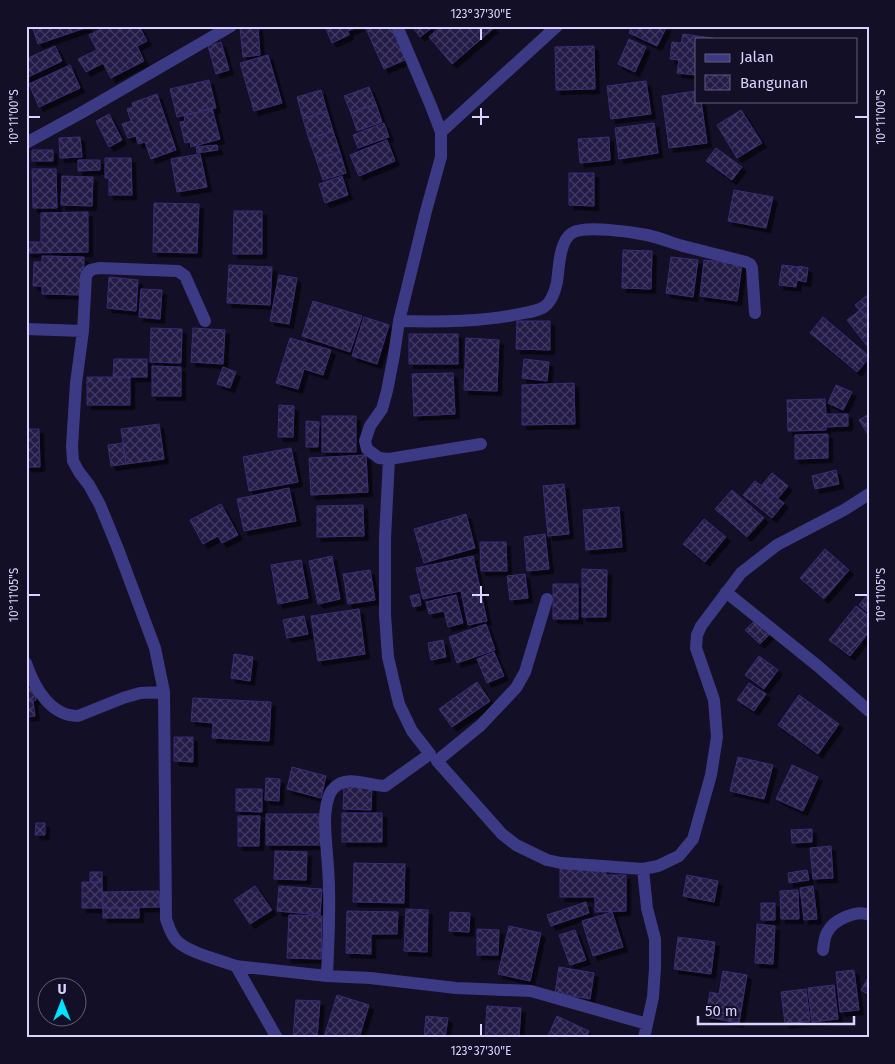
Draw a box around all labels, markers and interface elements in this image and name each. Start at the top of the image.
text: 123°37'30"E [450,7,512,21]
legend [695,38,858,102]
text: Jalan [740,48,774,66]
text: Bangunan [740,74,808,92]
text: 10°11'00"S [7,89,21,145]
text: 10°11'00"S [874,89,888,145]
text: 10°11'05"S [7,567,21,622]
text: 10°11'05"S [874,567,888,622]
north arrow [38,976,88,1026]
text: U [57,981,67,998]
scale bar [698,994,854,1026]
text: 50 m [705,1002,738,1020]
text: 123°37'30"E [450,1044,512,1058]

